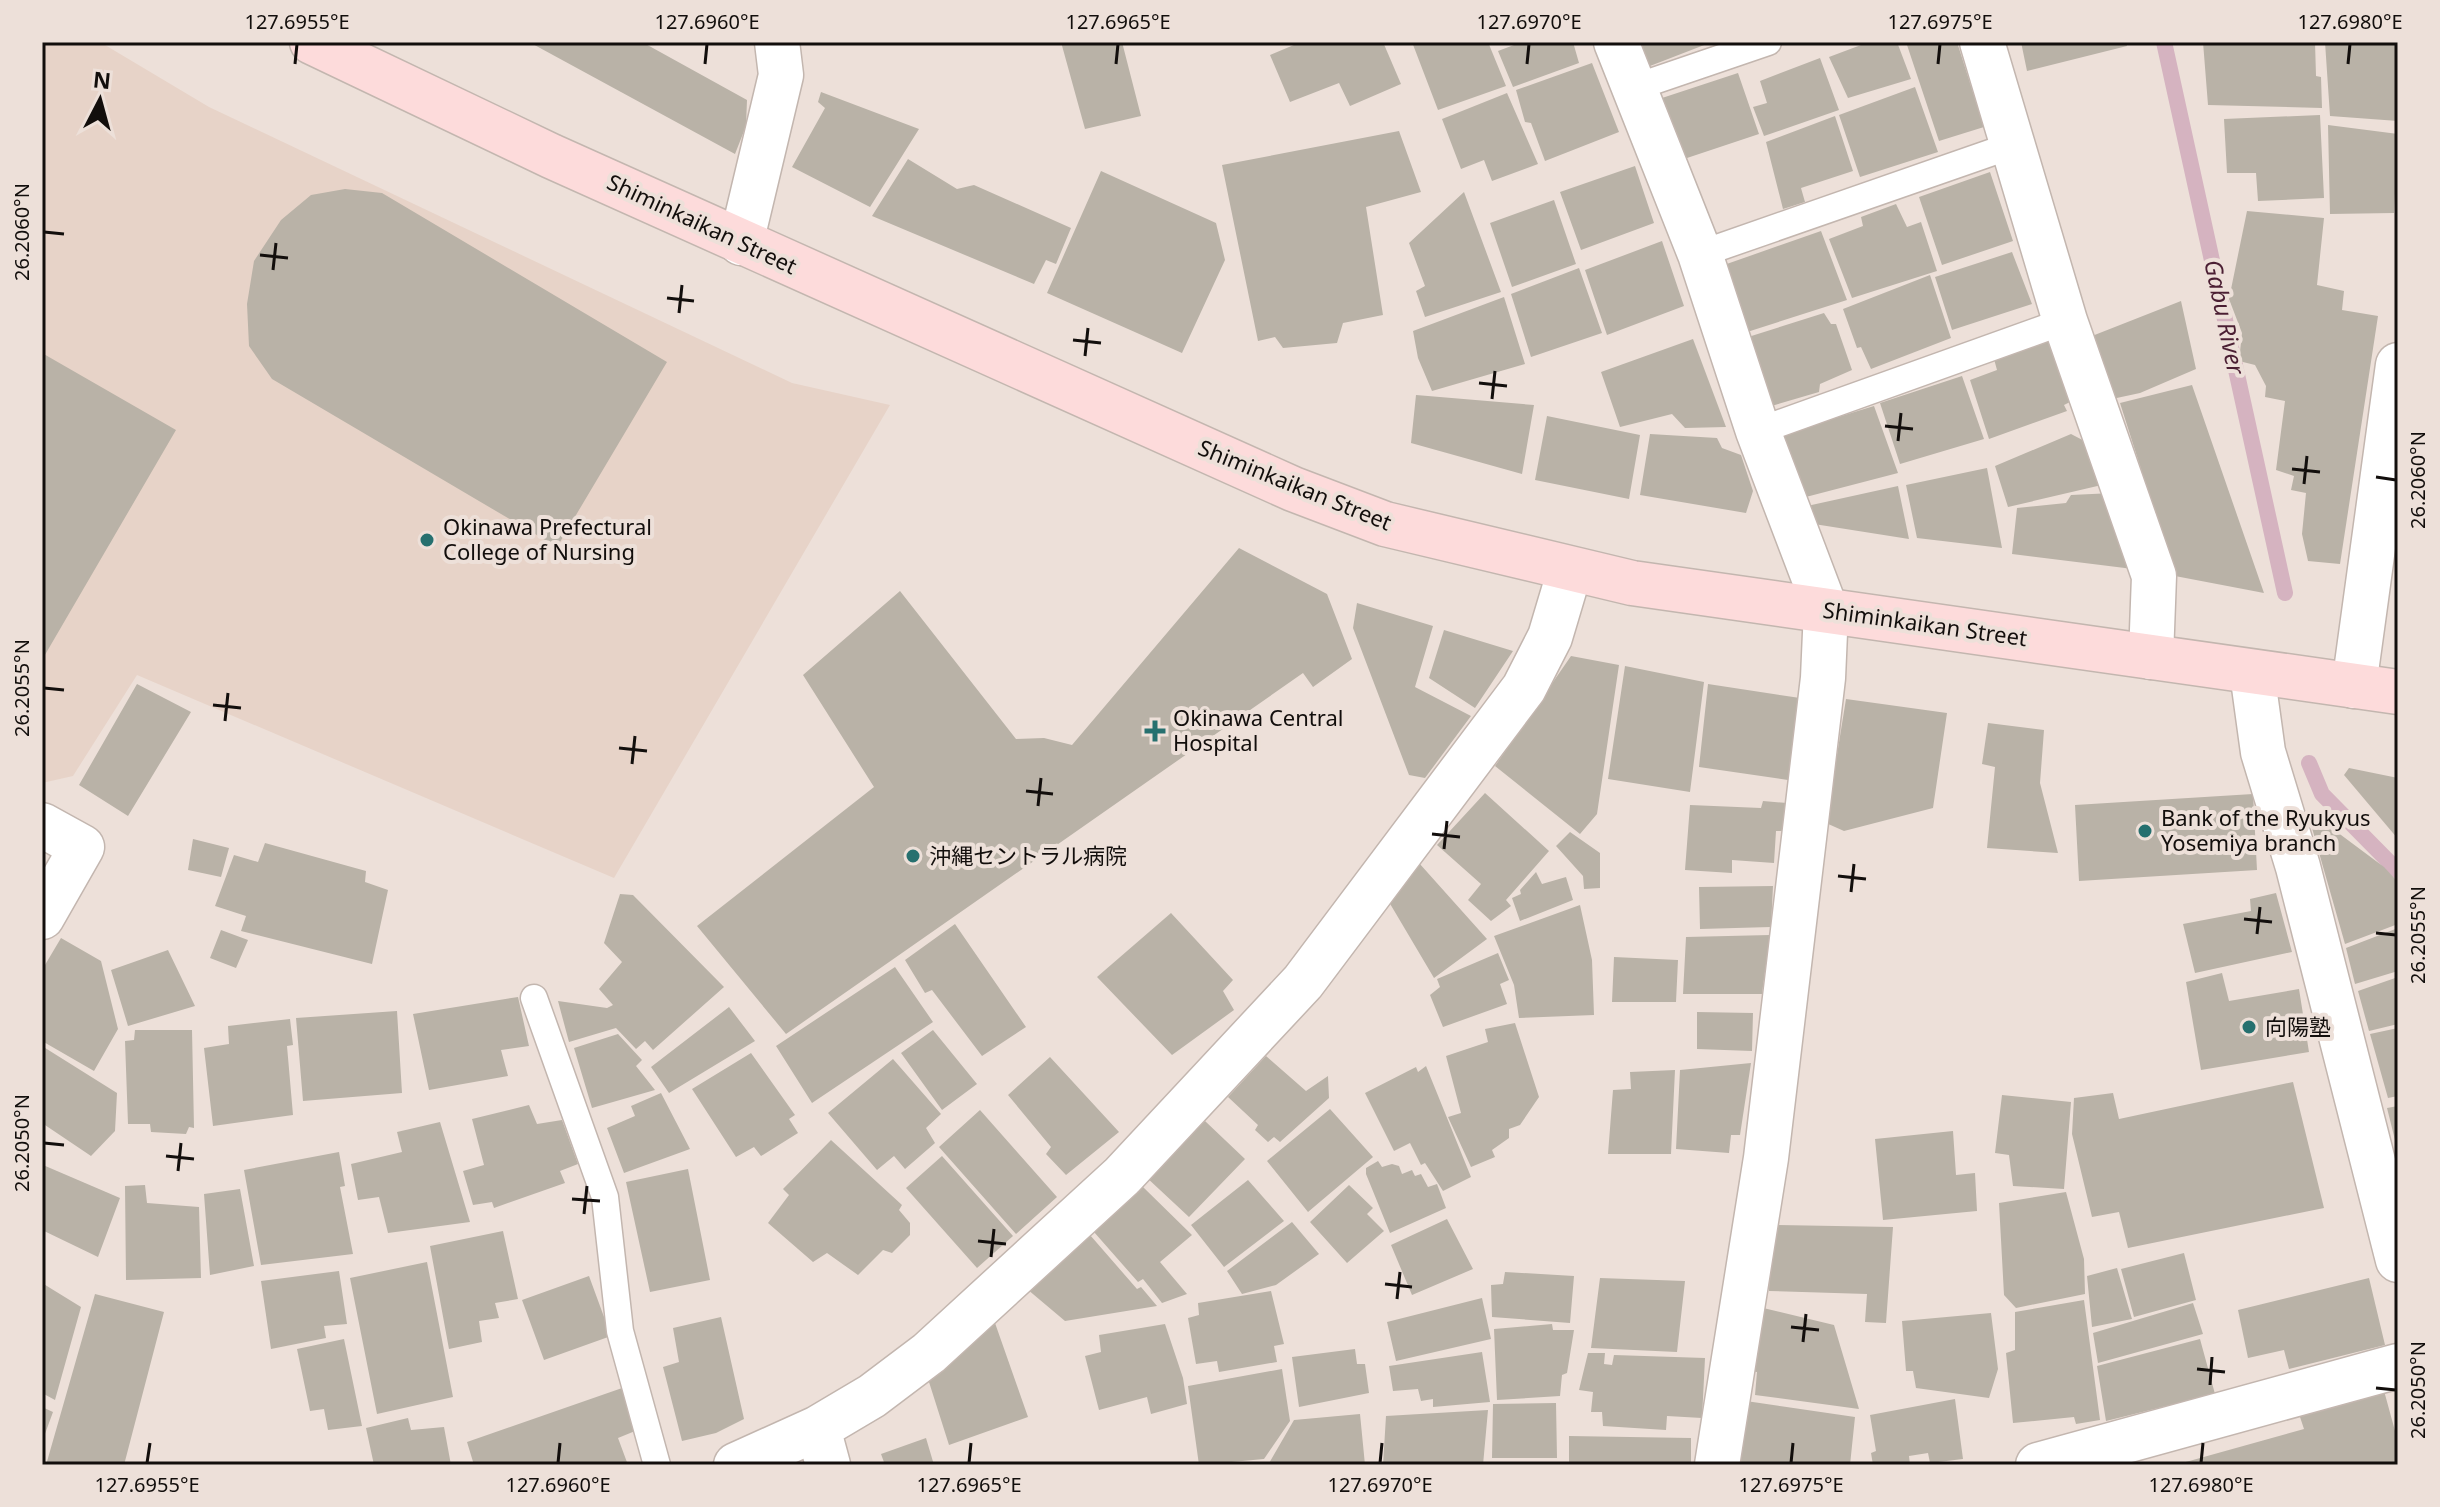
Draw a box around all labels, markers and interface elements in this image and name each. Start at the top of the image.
text: 127.6955°E [244,8,350,35]
text: 127.6960°E [654,8,760,35]
text: 127.6965°E [1065,8,1171,35]
text: 127.6970°E [1476,8,1582,35]
text: 127.6975°E [1887,8,1993,35]
text: 127.6980°E [2297,8,2403,35]
north arrow [60,60,140,140]
text: N [92,63,113,95]
street label: Shiminkaikan Street [603,166,802,280]
text: 26.2060°N [8,183,35,281]
water label: Gabu River [2197,256,2254,379]
text: 26.2060°N [2404,431,2431,529]
street label: Shiminkaikan Street [1194,432,1396,537]
place label: Okinawa Prefectural College of Nursing [443,511,652,566]
marker: Okinawa Prefectural College of Nursing [418,531,436,549]
street label: Shiminkaikan Street [1821,594,2029,652]
text: 26.2055°N [8,639,35,737]
place label: Okinawa Central Hospital [1173,702,1343,757]
marker: Okinawa Central Hospital [1144,720,1166,742]
place label: Bank of the Ryukyus Yosemiya branch [2161,802,2371,857]
marker: Bank of the Ryukyus Yosemiya branch [2136,822,2154,840]
place label: 沖縄セントラル病院 [929,840,1127,870]
marker: 沖縄セントラル病院 [904,847,922,865]
text: 26.2055°N [2404,886,2431,984]
place label: 向陽塾 [2265,1011,2331,1041]
marker: 向陽塾 [2240,1018,2258,1036]
text: 26.2050°N [8,1094,35,1192]
text: 26.2050°N [2404,1341,2431,1439]
text: 127.6955°E [94,1471,200,1498]
text: 127.6960°E [505,1471,611,1498]
text: 127.6965°E [916,1471,1022,1498]
text: 127.6970°E [1327,1471,1433,1498]
text: 127.6975°E [1738,1471,1844,1498]
text: 127.6980°E [2148,1471,2254,1498]

